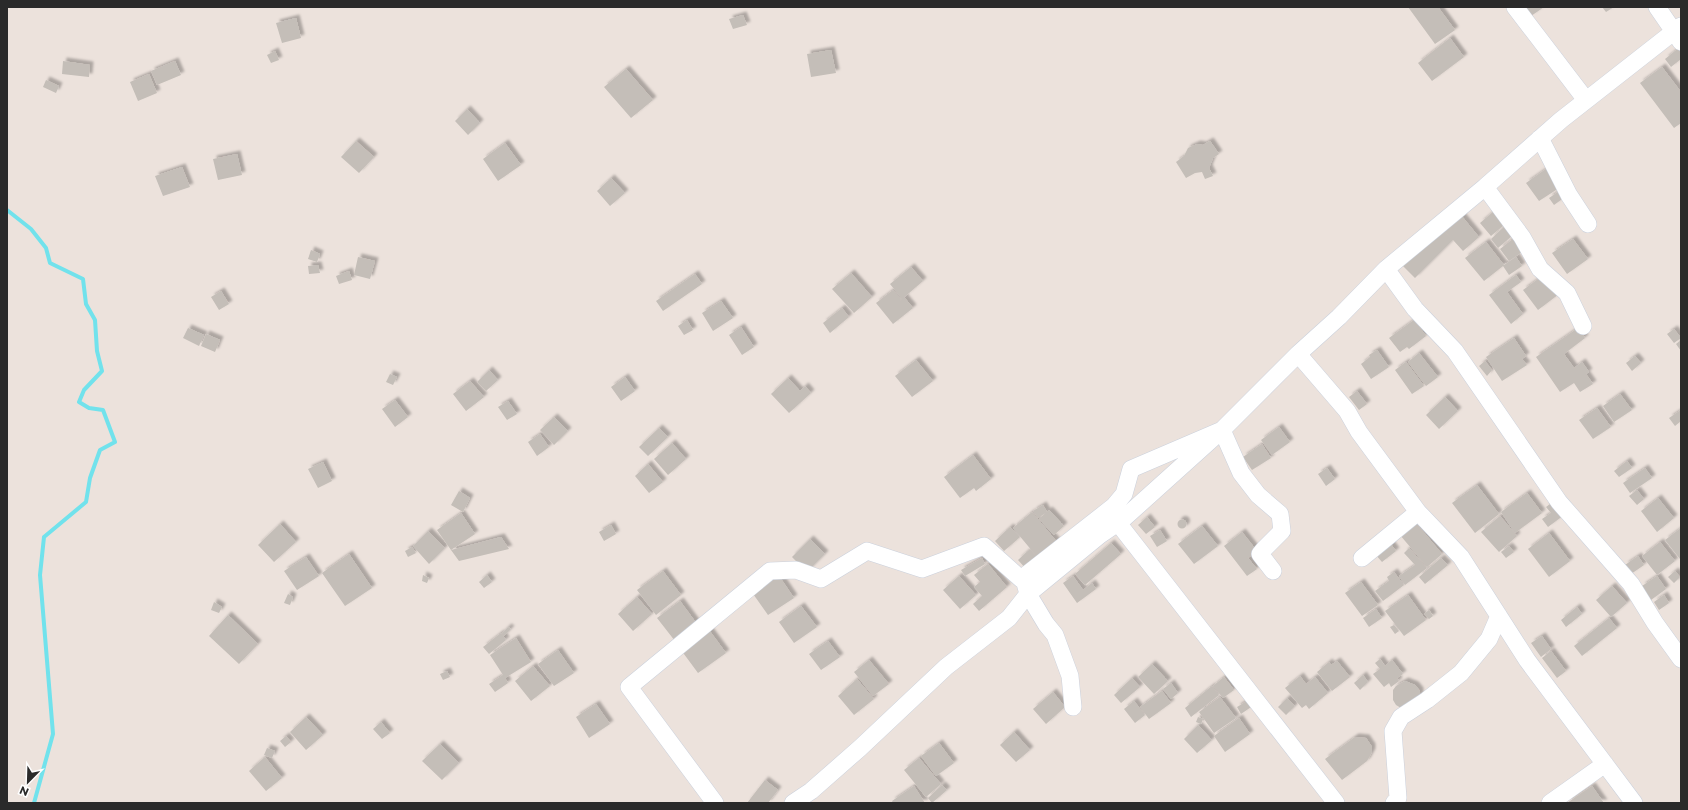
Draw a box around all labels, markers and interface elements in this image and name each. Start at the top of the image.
north arrow [8,762,48,802]
text: N [17,783,31,799]

